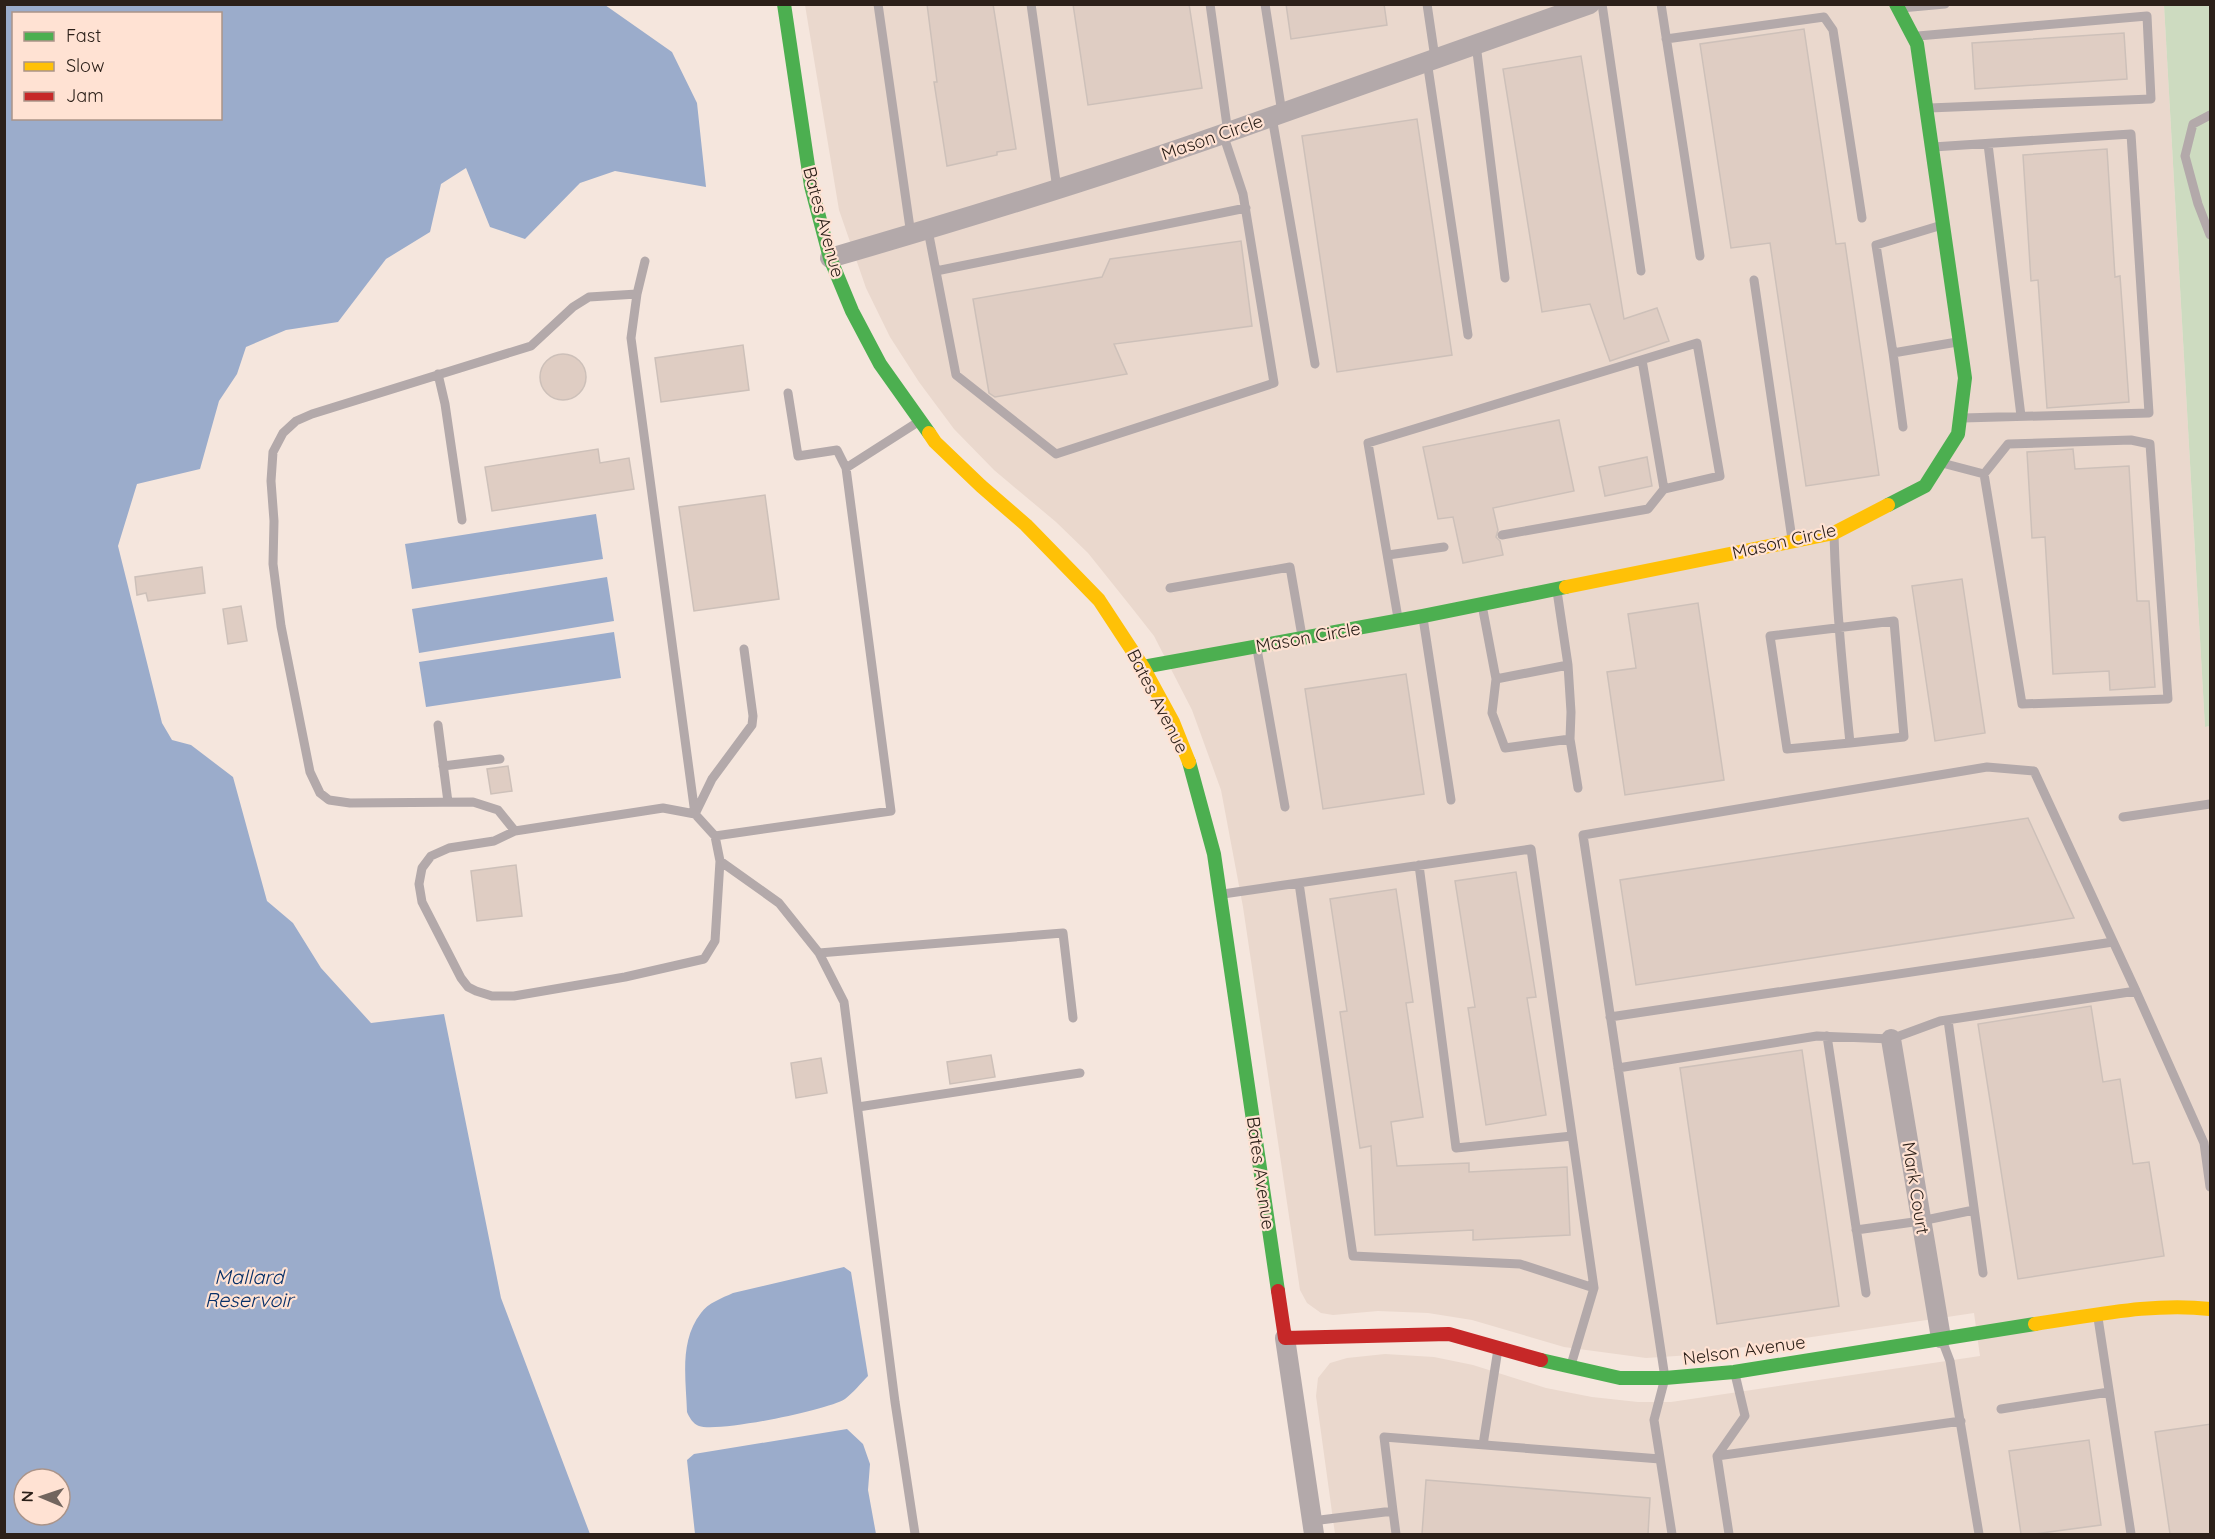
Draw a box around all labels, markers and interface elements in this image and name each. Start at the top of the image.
legend [12,12,222,120]
text: Fast [66,24,101,47]
text: Slow [66,54,104,77]
text: Jam [66,84,104,107]
street label: Mason Circle [1158,109,1266,165]
street label: Bates Avenue [798,164,850,280]
street label: Mason Circle [1730,518,1838,564]
street label: Mason Circle [1254,616,1362,658]
street label: Bates Avenue [1122,645,1194,757]
street label: Bates Avenue [1242,1115,1280,1231]
street label: Mark Court [1897,1140,1935,1236]
water label: Mallard Reservoir [205,1264,296,1312]
street label: Nelson Avenue [1681,1330,1807,1370]
north arrow [12,1467,72,1527]
text: N [17,1490,37,1503]

